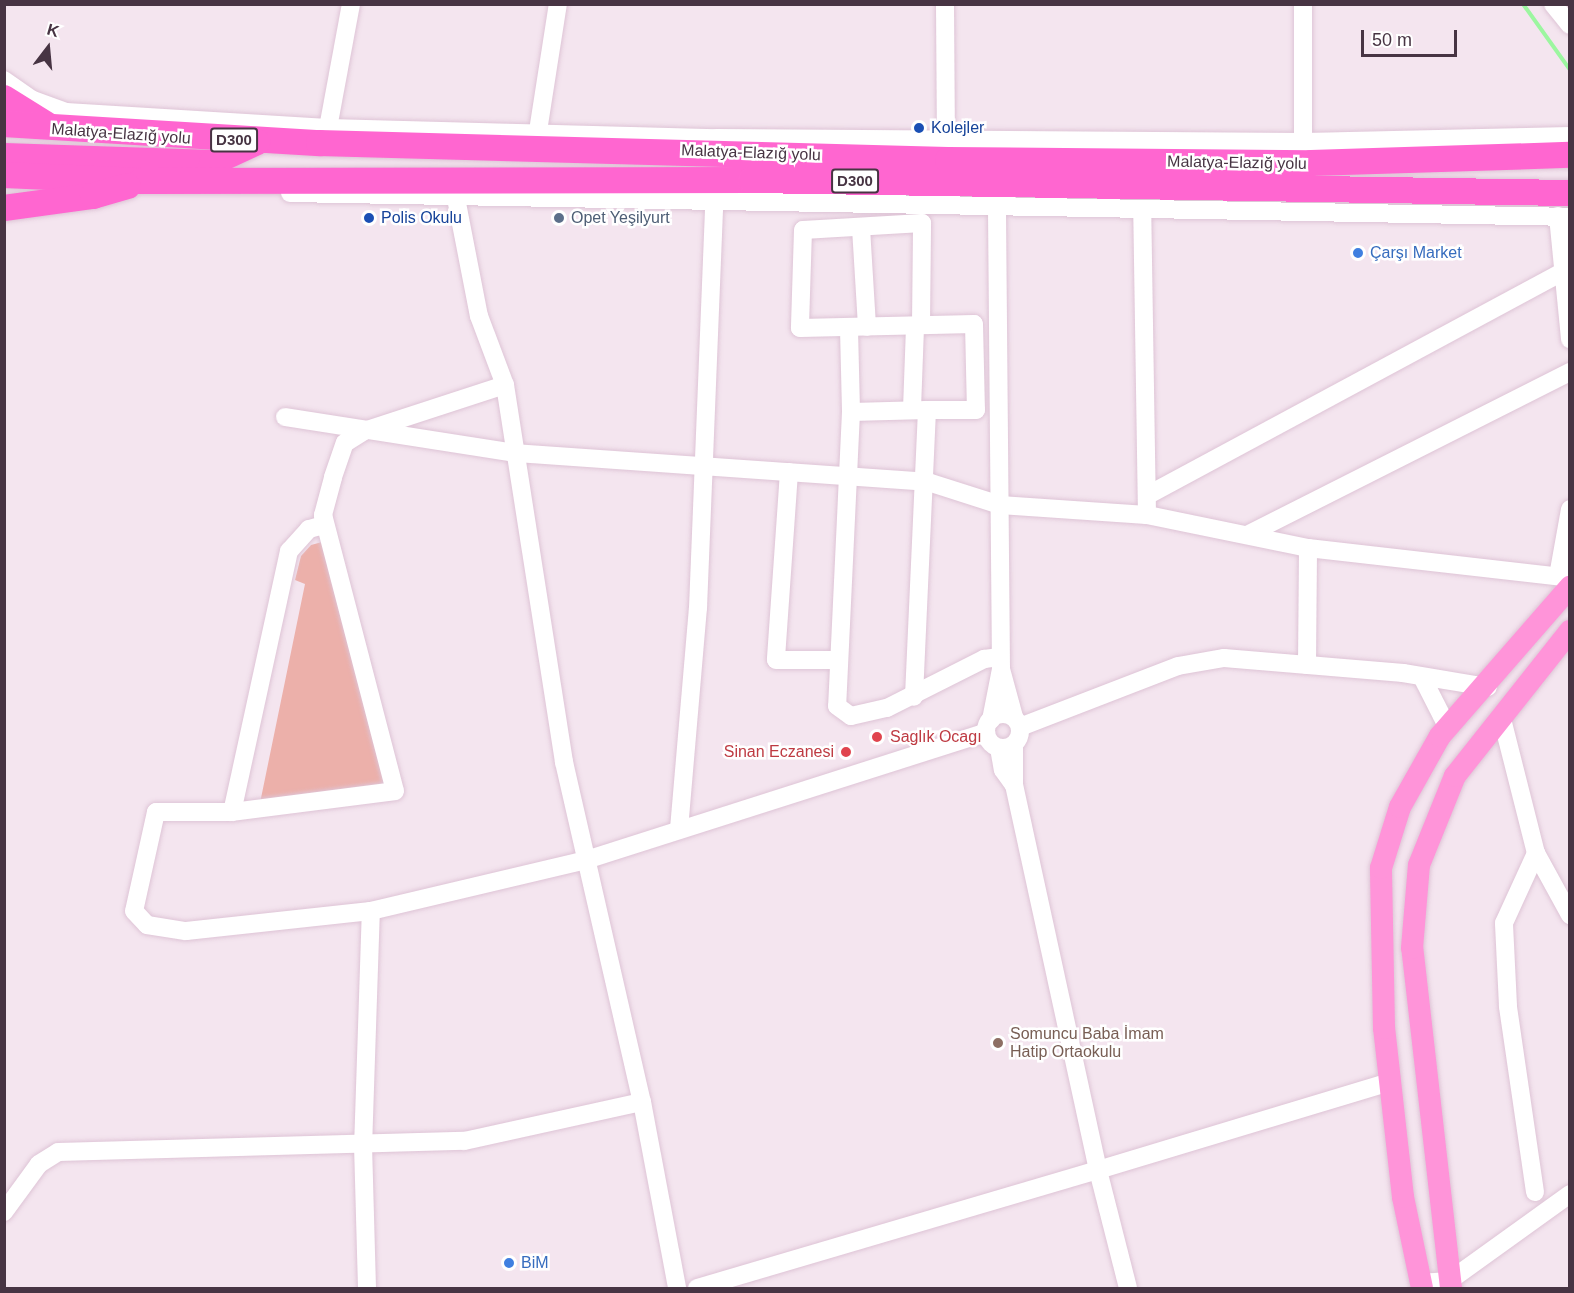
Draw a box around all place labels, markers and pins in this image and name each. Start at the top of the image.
place label: Kolejler [931,118,984,138]
marker: Kolejler [912,121,926,135]
place label: Polis Okulu [381,208,462,228]
place label: Opet Yeşilyurt [571,208,670,228]
marker: Polis Okulu [362,211,376,225]
marker: Opet Yeşilyurt [552,211,566,225]
place label: Çarşı Market [1370,243,1462,263]
marker: Çarşı Market [1351,246,1365,260]
place label: Saglık Ocagı [890,727,982,747]
marker: Saglık Ocagı [868,728,886,746]
place label: Sinan Eczanesi [724,742,834,762]
marker: Sinan Eczanesi [839,745,853,759]
place label: Somuncu Baba İmam Hatip Ortaokulu [1010,1024,1164,1062]
marker: Somuncu Baba İmam Hatip Ortaokulu [991,1036,1005,1050]
place label: BiM [521,1253,549,1273]
marker: BiM [502,1256,516,1270]

